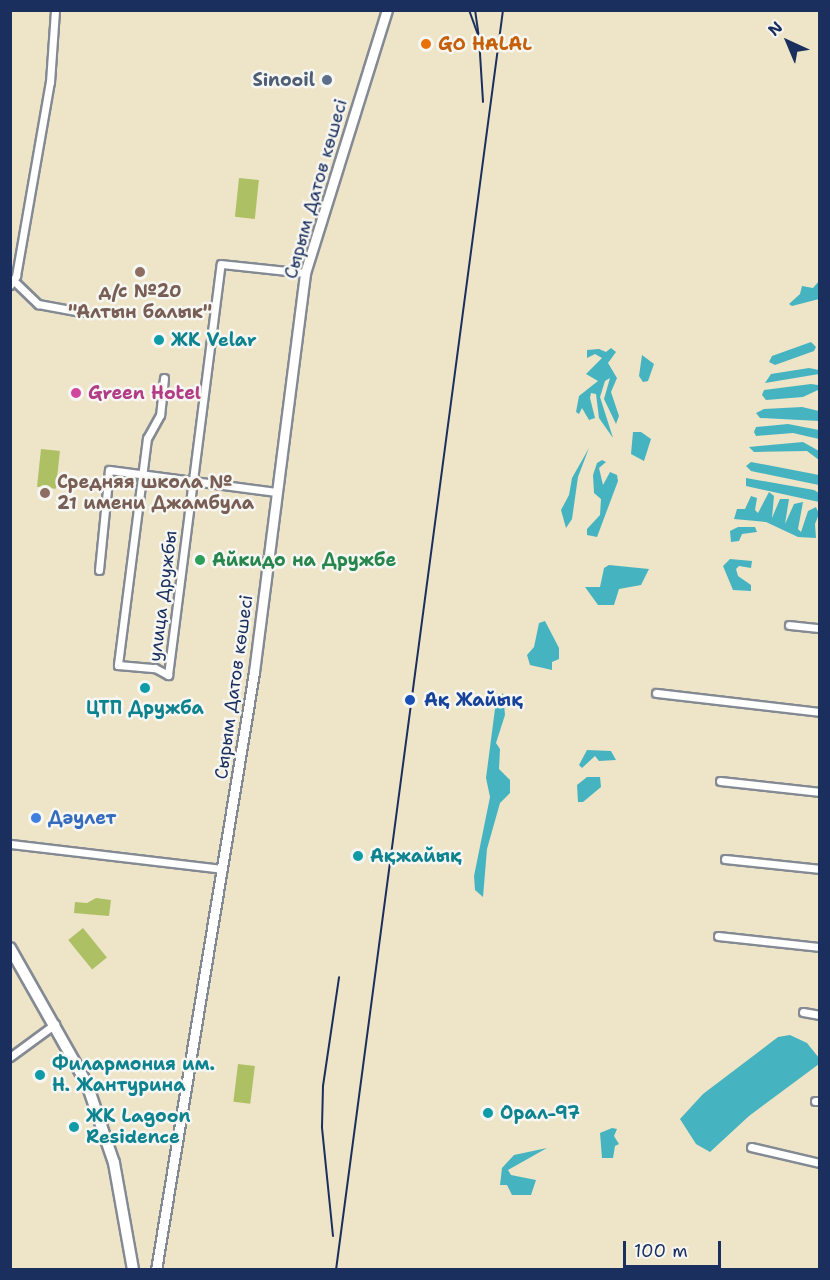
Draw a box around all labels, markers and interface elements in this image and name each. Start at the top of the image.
north arrow [758,12,818,72]
text: N [763,17,787,41]
place label: GO HALAL [438,33,532,55]
marker: GO HALAL [419,37,433,51]
place label: Sinooil [252,69,315,91]
marker: Sinooil [320,73,334,87]
street label: Сырым Датов көшесі [280,97,352,281]
marker: д/с №20 "Алтын балык" [133,265,147,279]
place label: д/с №20 "Алтын балык" [68,281,212,324]
place label: ЖК Velar [171,329,257,351]
marker: ЖК Velar [152,333,166,347]
place label: Green Hotel [88,382,201,404]
marker: Green Hotel [69,386,83,400]
place label: Средняя школа № 21 имени Джамбула [57,472,254,514]
marker: Средняя школа № 21 имени Джамбула [38,486,52,500]
street label: улица Дружбы [144,529,182,663]
place label: Айкидо на Дружбе [212,549,396,571]
marker: Айкидо на Дружбе [193,553,207,567]
street label: Сырым Датов көшесі [210,593,258,781]
marker: ЦТП Дружба [138,681,152,695]
place label: Ақ Жайық [424,689,523,711]
marker: Ақ Жайық [401,691,419,709]
place label: ЦТП Дружба [86,697,204,719]
place label: Дәулет [48,807,116,829]
marker: Дәулет [29,811,43,825]
place label: Ақжайық [370,845,462,867]
marker: Ақжайық [351,849,365,863]
place label: Филармония им. Н. Жантурина [52,1054,215,1096]
marker: Филармония им. Н. Жантурина [33,1068,47,1082]
place label: Орал-97 [500,1102,580,1124]
place label: ЖК Lagoon Residence [86,1106,190,1148]
marker: Орал-97 [481,1106,495,1120]
marker: ЖК Lagoon Residence [67,1120,81,1134]
scale bar [626,1229,724,1267]
text: 100 m [634,1239,688,1263]

